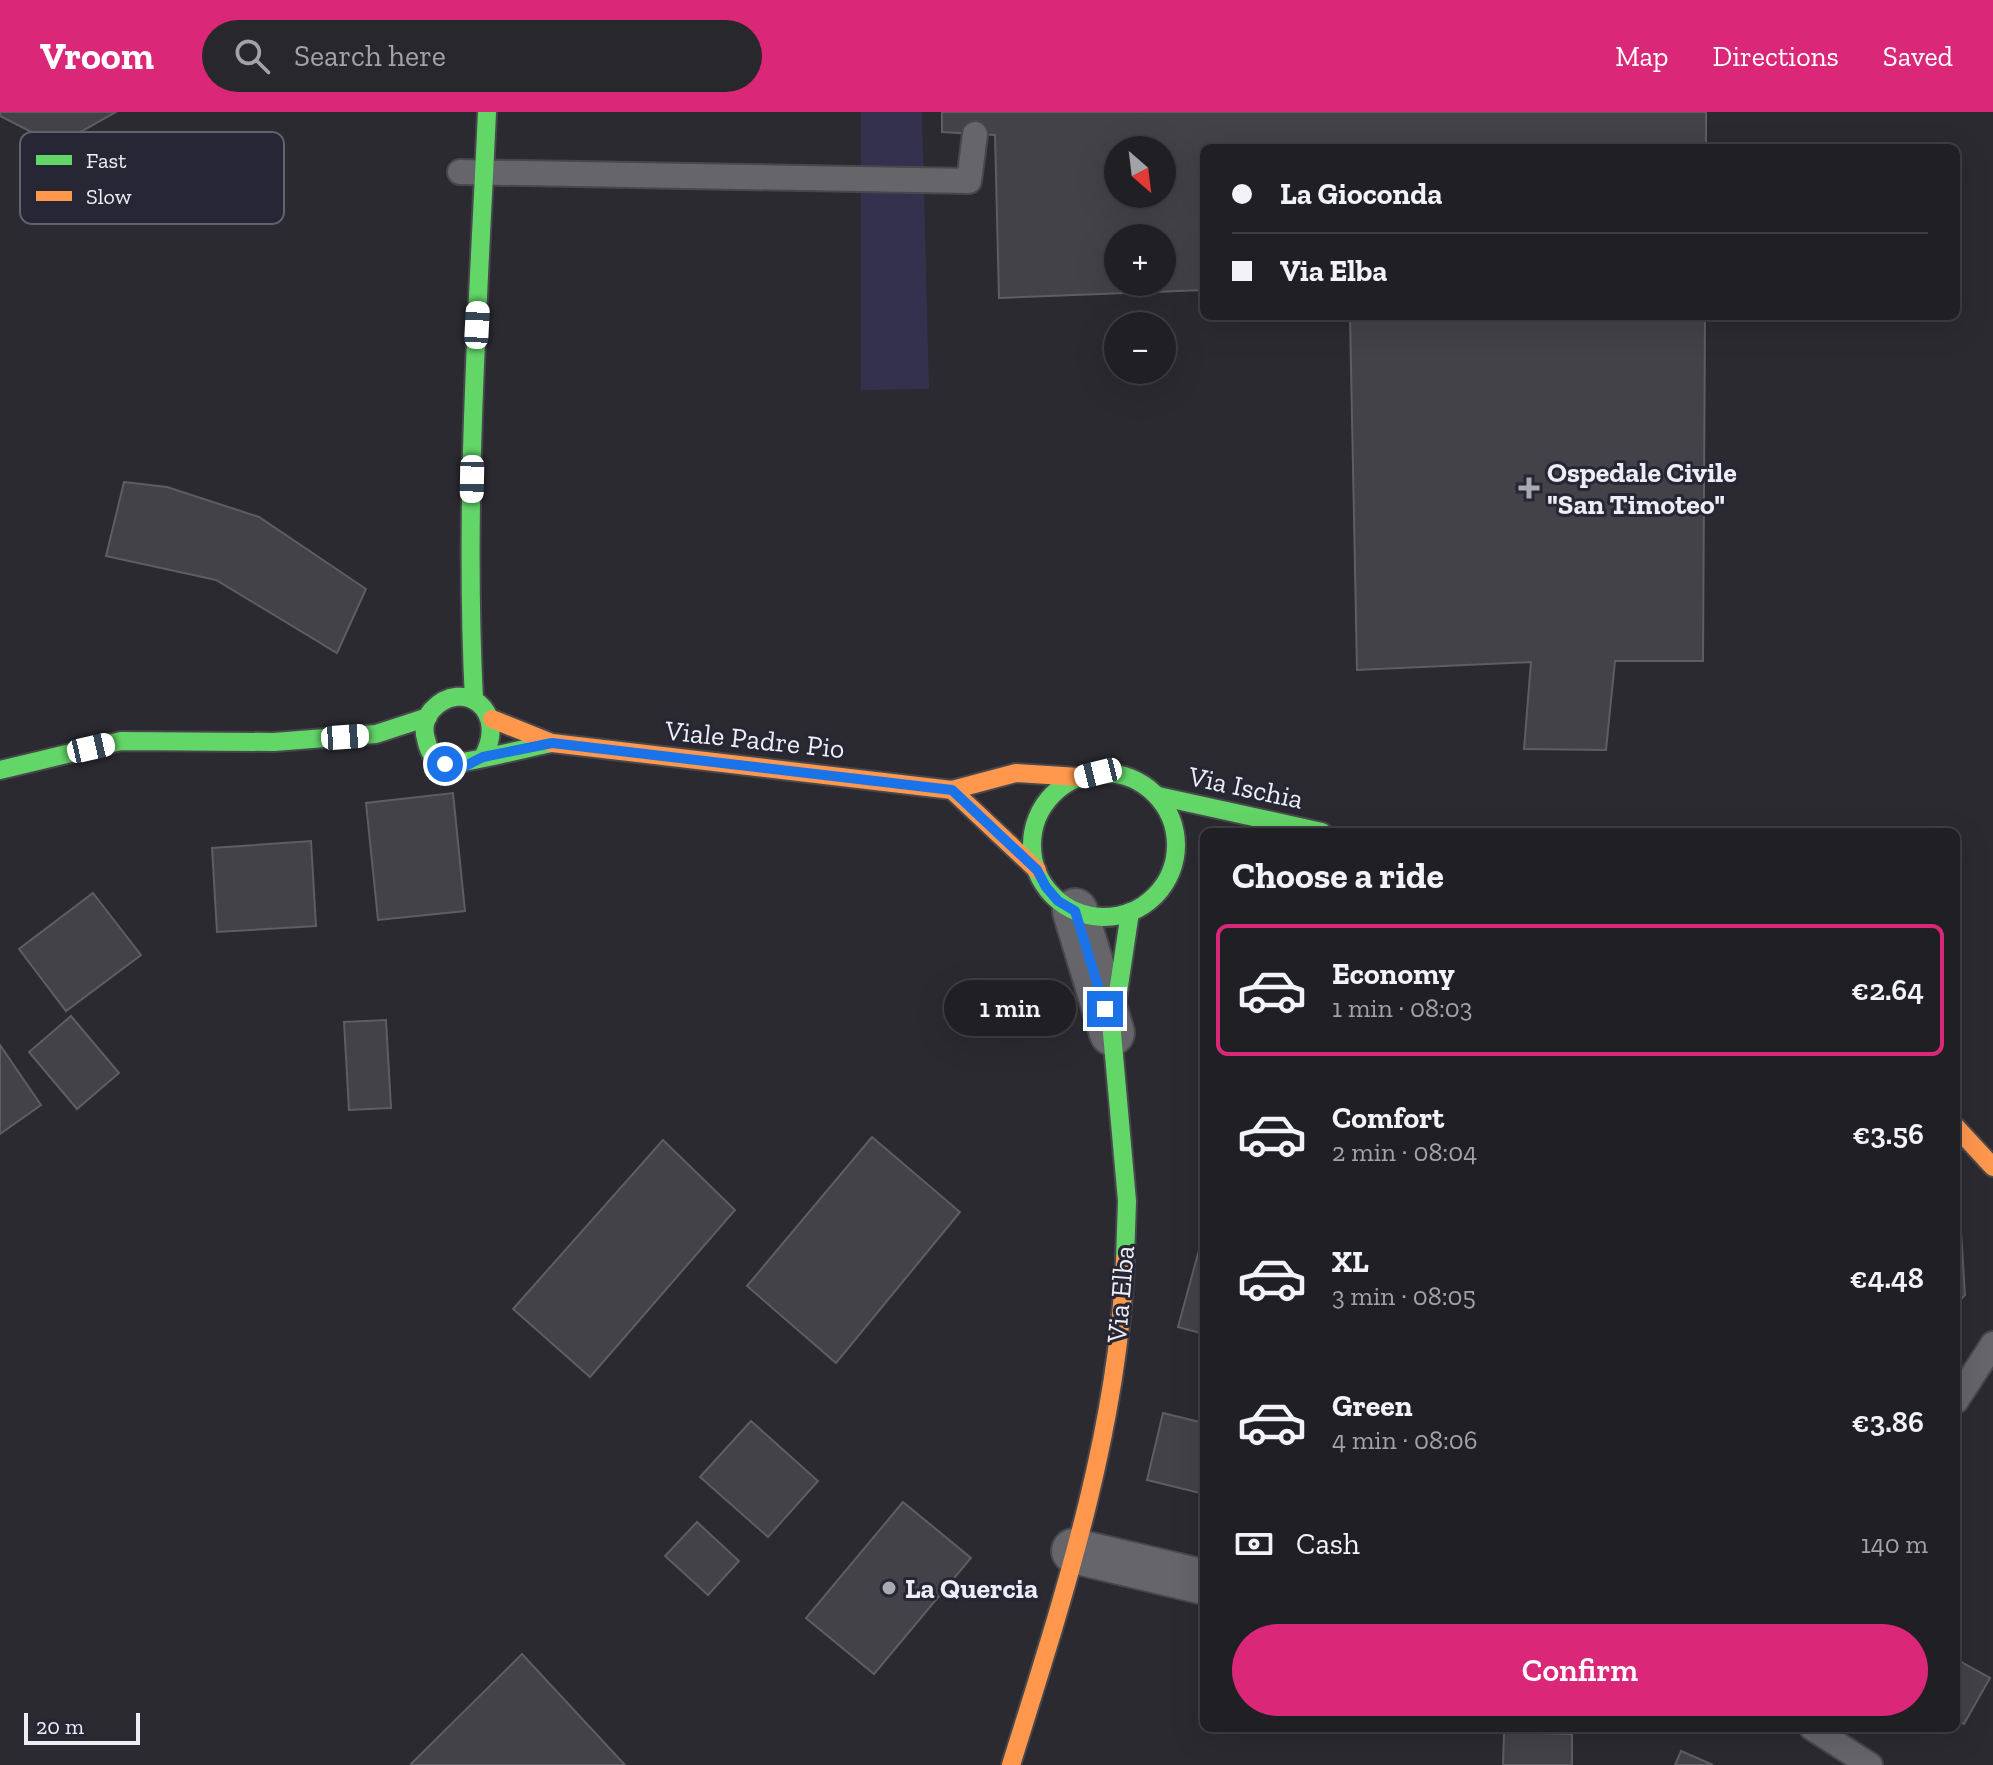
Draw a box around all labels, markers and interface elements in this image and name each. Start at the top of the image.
search box [202,20,762,92]
text: Vroom [40,33,154,79]
icon: search [230,34,274,78]
text: Search here [294,38,446,74]
text: Map [1615,40,1668,73]
text: Directions [1712,40,1839,73]
text: Saved [1883,40,1953,73]
legend [20,132,284,224]
north arrow [1104,136,1176,208]
map controls [1104,136,1176,384]
text: Fast [86,147,127,174]
text: La Gioconda [1280,176,1443,212]
text: Slow [86,183,132,210]
button: + [1104,224,1176,296]
text: Via Elba [1280,253,1388,289]
car [464,300,490,350]
button: − [1104,312,1176,384]
car [460,455,484,503]
place label: Ospedale Civile "San Timoteo" [1547,456,1737,521]
marker: Ospedale Civile "San Timoteo" [1518,477,1540,499]
street label: Viale Padre Pio [663,714,846,765]
car [320,723,370,751]
car [65,731,117,765]
route start [427,746,463,782]
car [1072,756,1124,790]
street label: Via Ischia [1185,759,1307,816]
text: Choose a ride [1232,854,1444,897]
icon: car [1236,954,1308,1026]
text: Economy [1332,956,1455,992]
text: €2.64 [1851,972,1924,1008]
callout: 1 min [945,981,1077,1037]
route end [1087,991,1123,1027]
text: 1 min [979,992,1041,1024]
text: 1 min · 08:03 [1332,992,1473,1024]
icon: car [1236,1098,1308,1170]
text: Comfort [1332,1100,1444,1136]
text: €3.56 [1852,1116,1924,1152]
text: 2 min · 08:04 [1332,1136,1477,1168]
icon: car [1236,1242,1308,1314]
street label: Via Elba [1100,1243,1141,1345]
text: XL [1332,1244,1369,1280]
text: €4.48 [1850,1260,1924,1296]
text: 3 min · 08:05 [1332,1280,1476,1312]
icon: car [1236,1386,1308,1458]
text: Green [1332,1388,1412,1424]
text: €3.86 [1852,1404,1924,1440]
text: 4 min · 08:06 [1332,1424,1478,1456]
icon: cash [1232,1522,1276,1566]
text: Cash [1296,1526,1360,1562]
text: 140 m [1861,1528,1928,1560]
place label: La Quercia [905,1572,1038,1605]
marker: La Quercia [880,1579,898,1597]
button: Confirm [1232,1624,1928,1716]
scale bar [24,1709,140,1745]
text: 20 m [36,1713,84,1740]

